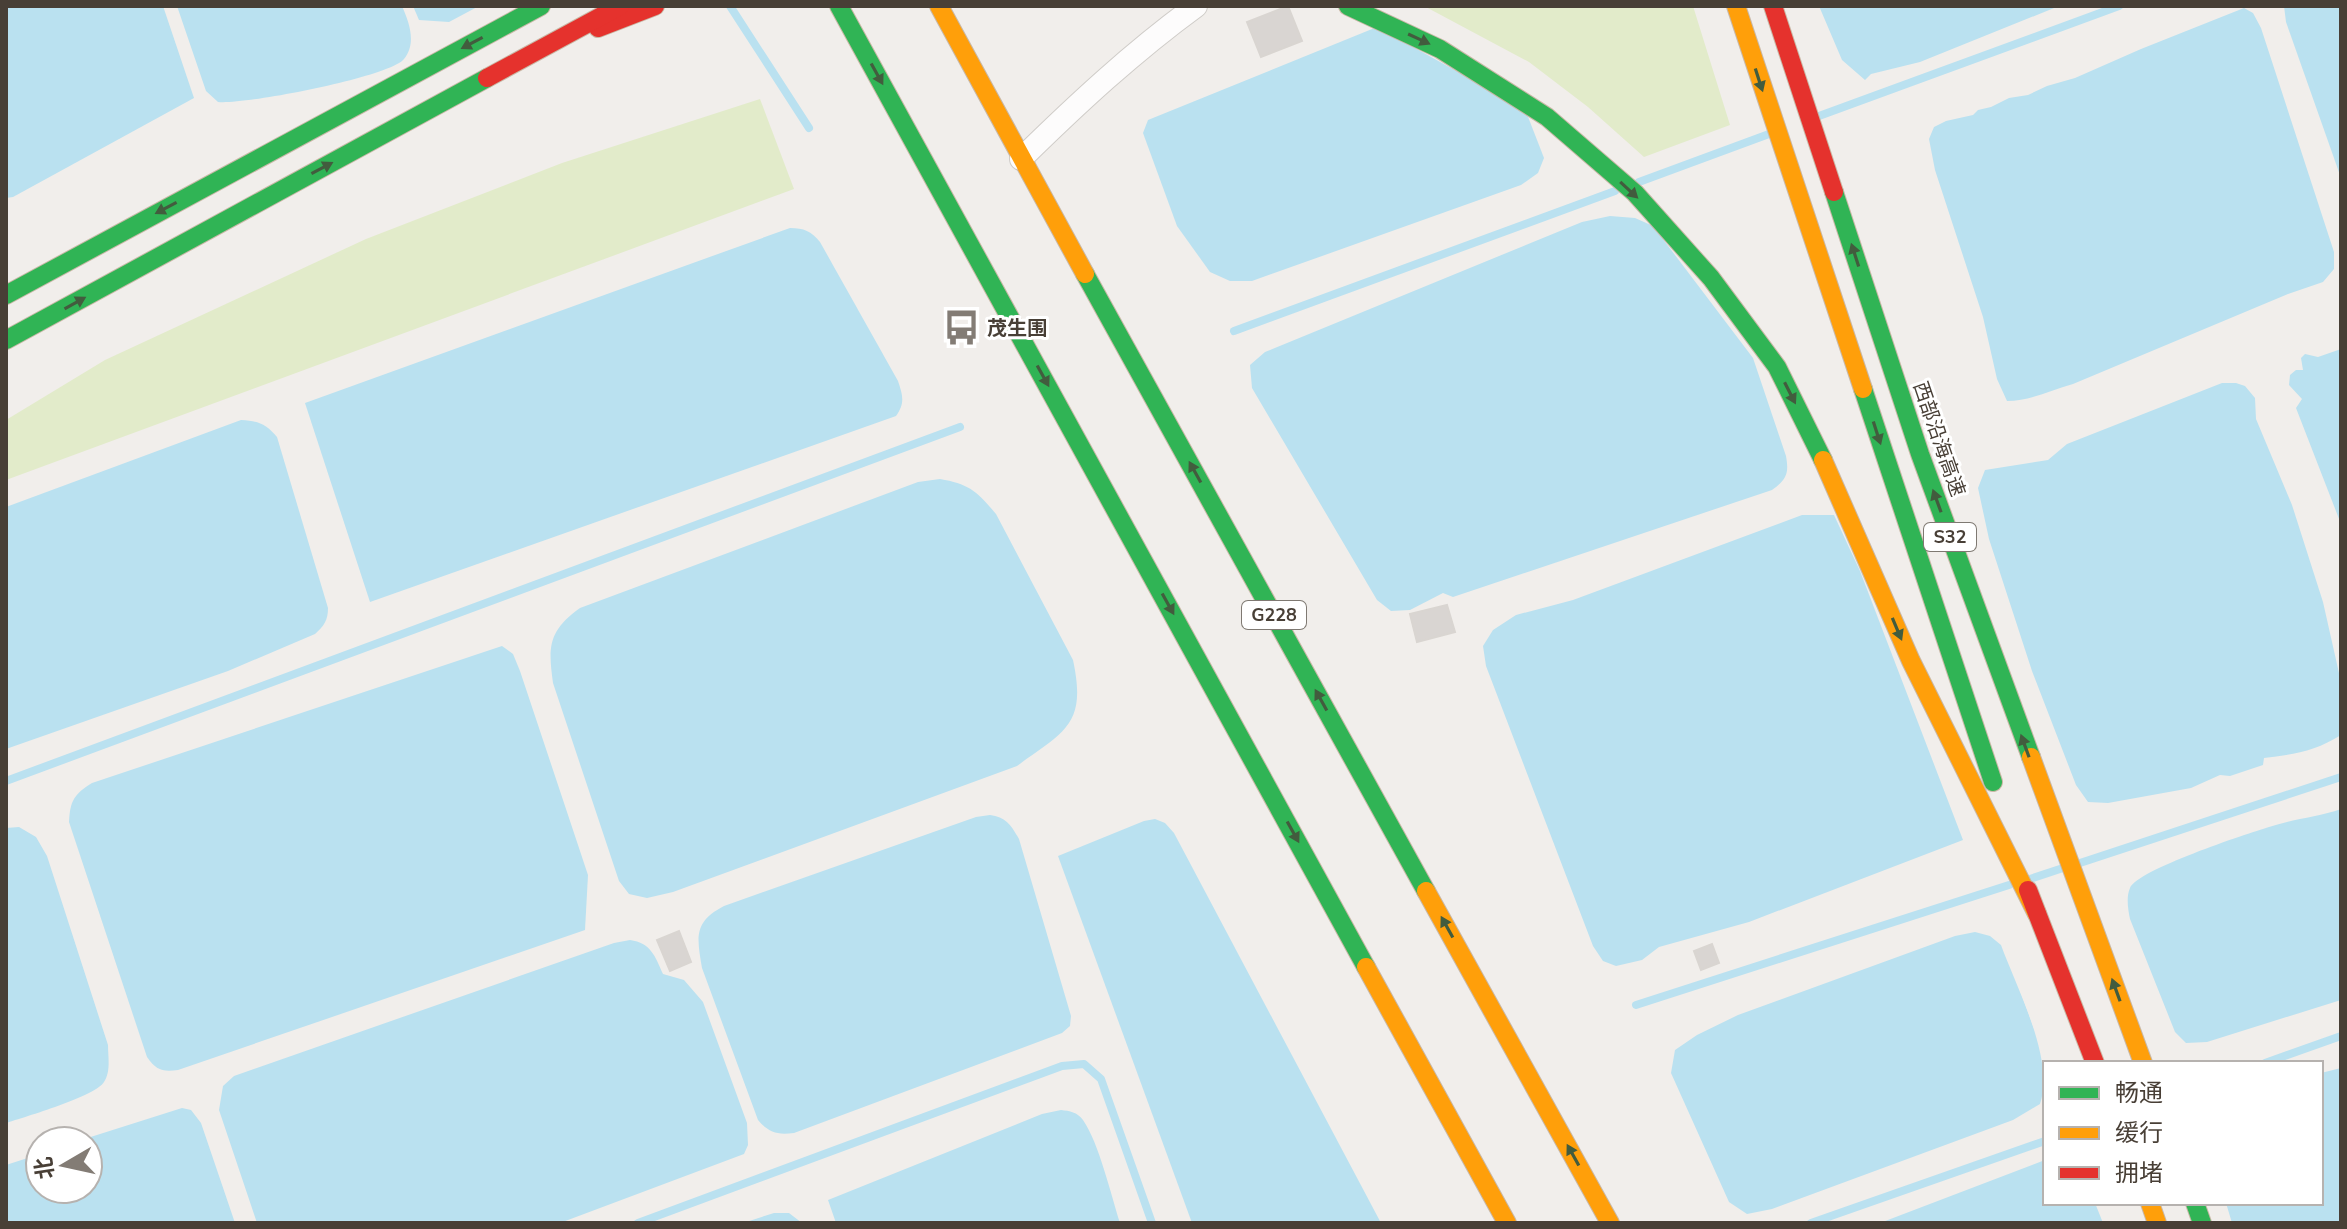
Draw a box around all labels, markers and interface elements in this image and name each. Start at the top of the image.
one-way arrow [1407,32,1431,46]
one-way arrow [461,36,484,50]
one-way arrow [870,63,884,86]
one-way arrow [1754,69,1766,93]
one-way arrow [310,162,333,175]
one-way arrow [1620,180,1639,198]
one-way arrow [155,201,178,214]
one-way arrow [1848,243,1860,267]
one-way arrow [63,296,86,309]
bus stop icon: 茂生围 [942,309,980,347]
place label: 茂生围 [987,315,1047,342]
one-way arrow [1035,365,1049,387]
street label: 西部沿海高速 [1907,378,1971,500]
one-way arrow [1783,381,1797,404]
one-way arrow [1871,422,1883,446]
one-way arrow [1188,461,1202,484]
one-way arrow [1930,489,1943,513]
road number: S32 [1924,523,1976,551]
one-way arrow [1160,593,1174,615]
road number: G228 [1242,601,1306,629]
one-way arrow [1891,618,1904,641]
one-way arrow [1314,689,1328,711]
one-way arrow [2019,734,2031,758]
one-way arrow [1285,821,1299,843]
one-way arrow [1440,916,1454,939]
one-way arrow [2109,978,2121,1002]
legend [2043,1061,2323,1205]
text: 畅通 [2115,1077,2163,1109]
text: 缓行 [2115,1117,2163,1149]
north arrow [24,1125,104,1205]
one-way arrow [1566,1144,1580,1166]
text: 北 [29,1155,62,1181]
text: 拥堵 [2115,1157,2163,1189]

